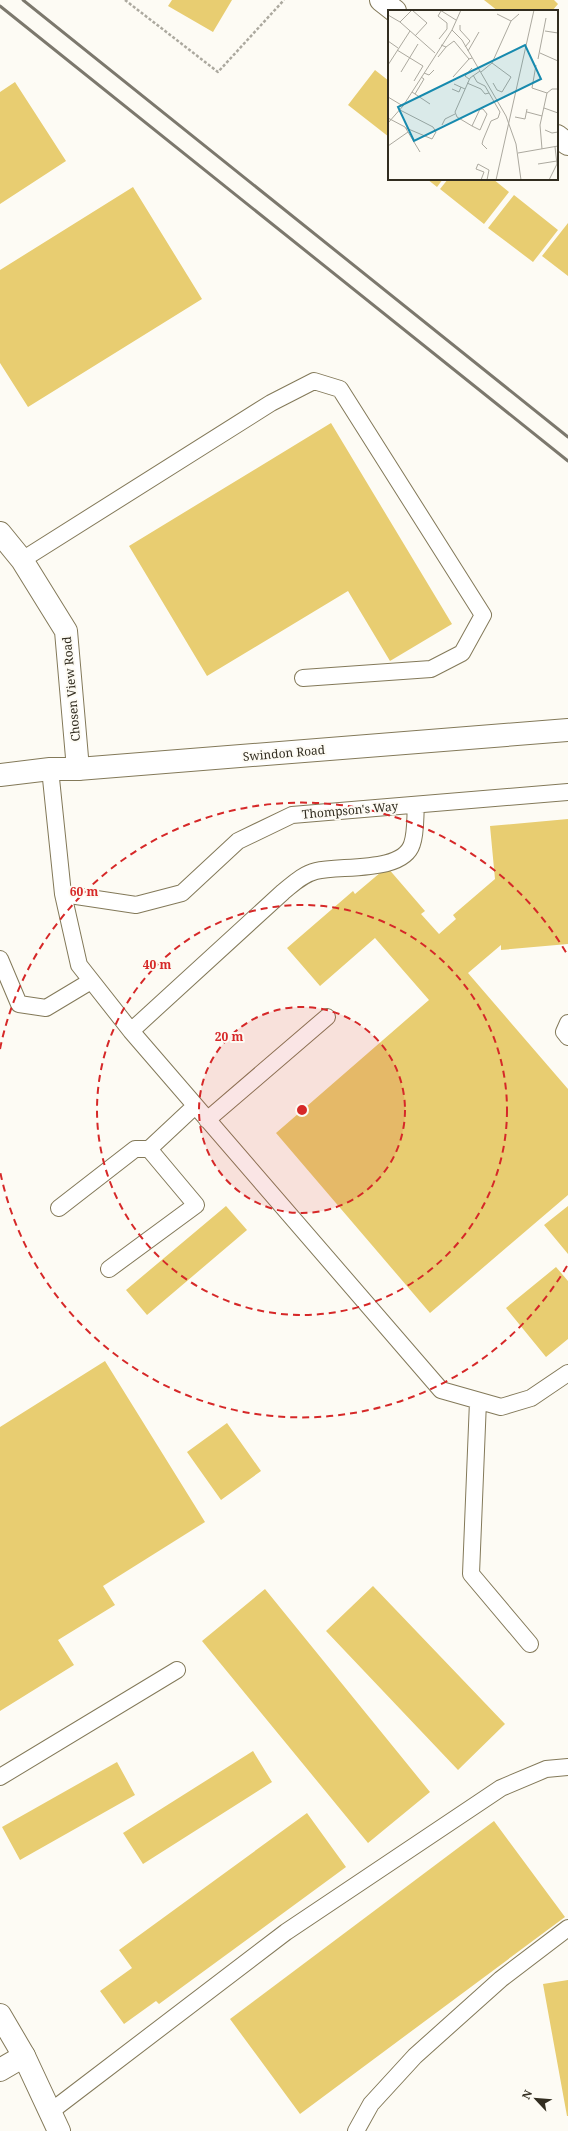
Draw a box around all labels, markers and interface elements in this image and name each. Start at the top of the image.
inset map [388,10,558,180]
street label: Chosen View Road [58,635,84,742]
street label: Swindon Road [242,741,326,765]
street label: Thompson's Way [301,797,399,823]
text: 60 m [70,883,98,900]
text: 40 m [143,956,171,973]
text: 20 m [215,1028,243,1045]
centre of rings [295,1103,309,1117]
north arrow [516,2079,556,2119]
text: N [518,2087,535,2102]

